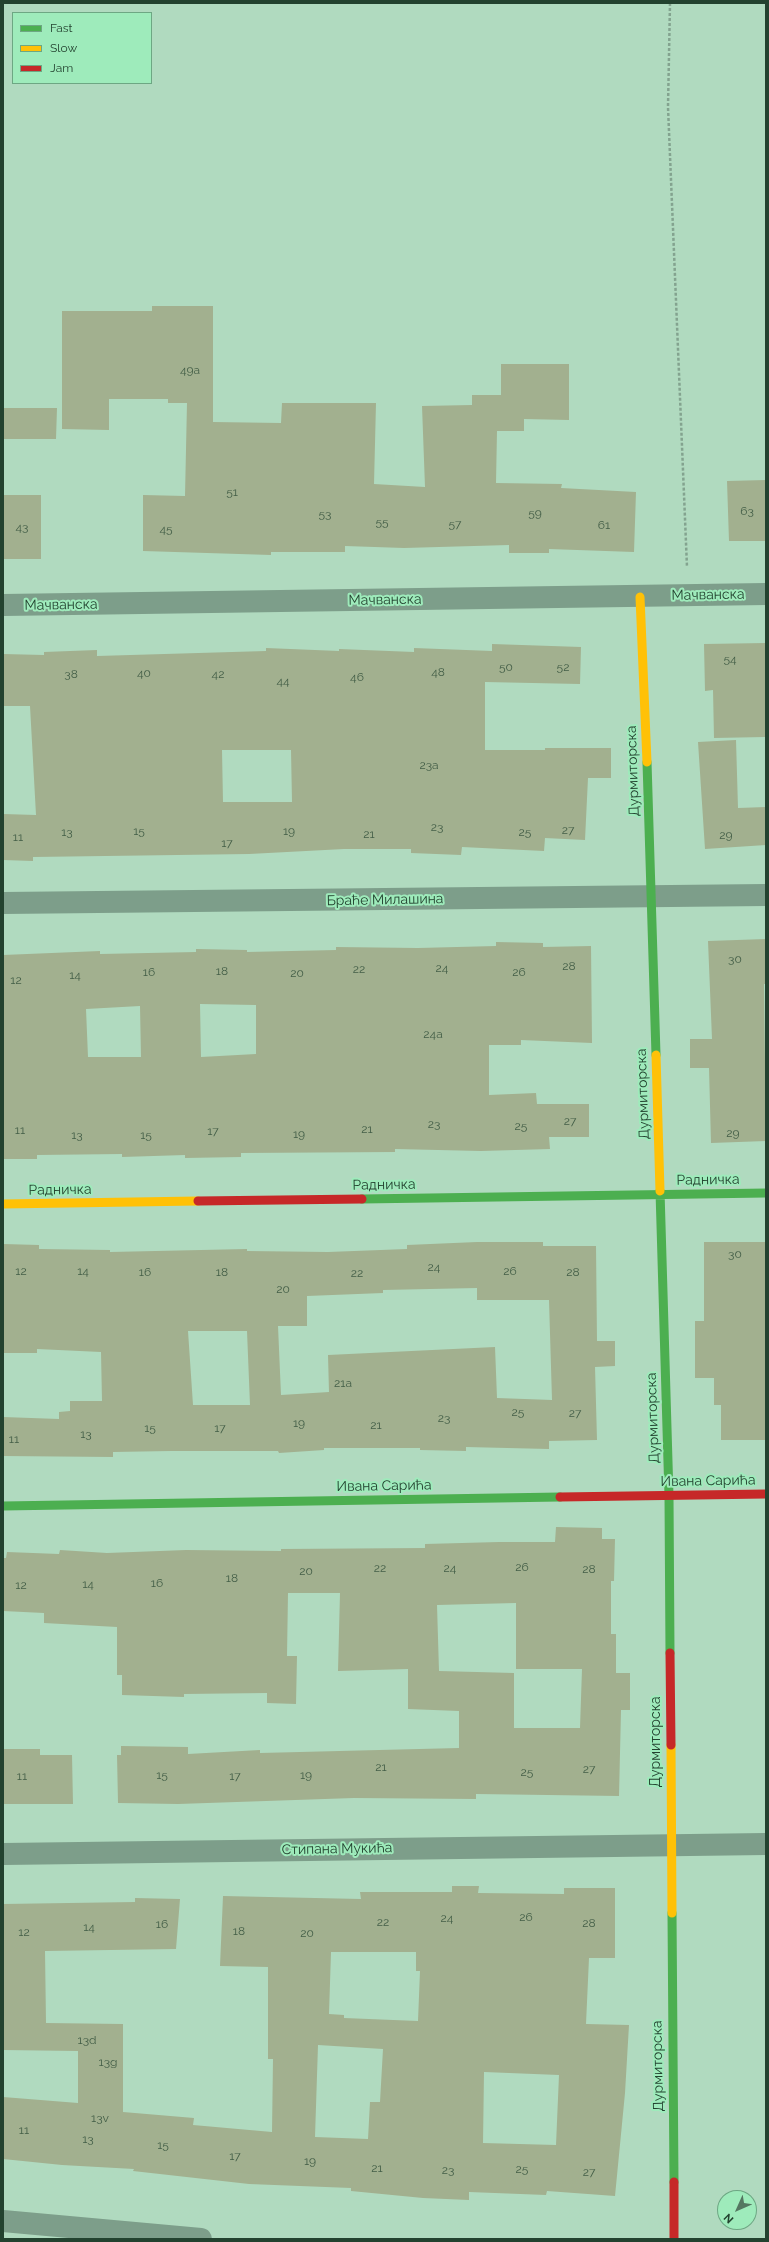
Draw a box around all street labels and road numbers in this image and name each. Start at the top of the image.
street label: Мачванска [671,586,745,604]
street label: Мачванска [348,591,422,609]
street label: Мачванска [24,596,98,614]
street label: Дурмиторска [623,725,643,817]
street label: Браће Милашина [326,891,444,909]
street label: Дурмиторска [633,1048,653,1140]
street label: Радничка [676,1171,740,1189]
street label: Радничка [352,1176,416,1194]
street label: Радничка [28,1181,92,1199]
street label: Дурмиторска [643,1372,663,1464]
street label: Ивана Сарића [660,1472,756,1490]
street label: Ивана Сарића [336,1477,432,1495]
street label: Дурмиторска [648,1696,664,1788]
street label: Стипана Мукића [281,1840,393,1858]
street label: Дурмиторска [649,2020,667,2112]

